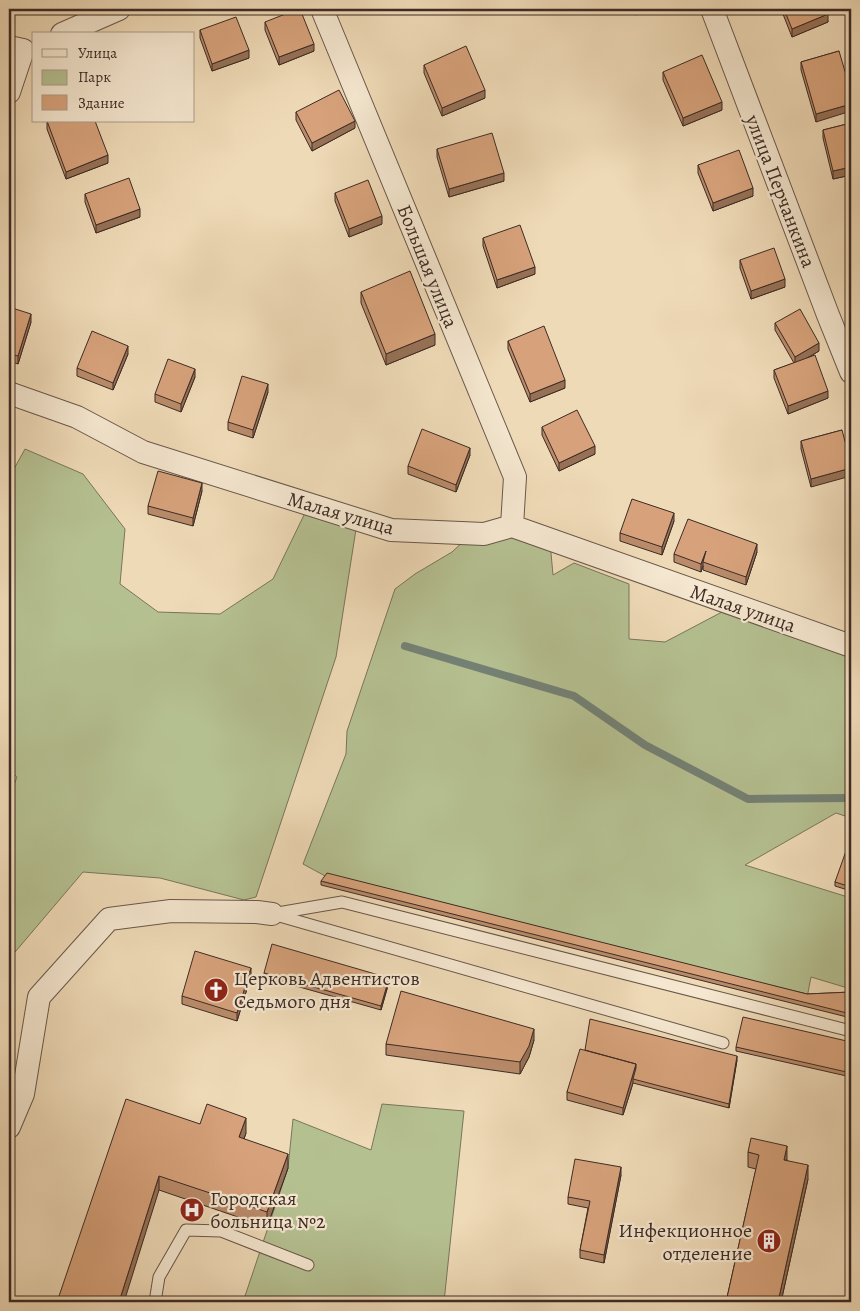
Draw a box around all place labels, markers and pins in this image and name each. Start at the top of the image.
place label: Церковь Адвентистов Седьмого дня [234,965,420,1015]
church icon: Церковь Адвентистов Седьмого дня [203,977,229,1003]
place label: Городская больница №2 [210,1185,326,1235]
hospital icon: Городская больница №2 [179,1197,205,1223]
place label: Инфекционное отделение [618,1217,752,1267]
building icon: Инфекционное отделение [756,1228,782,1254]

